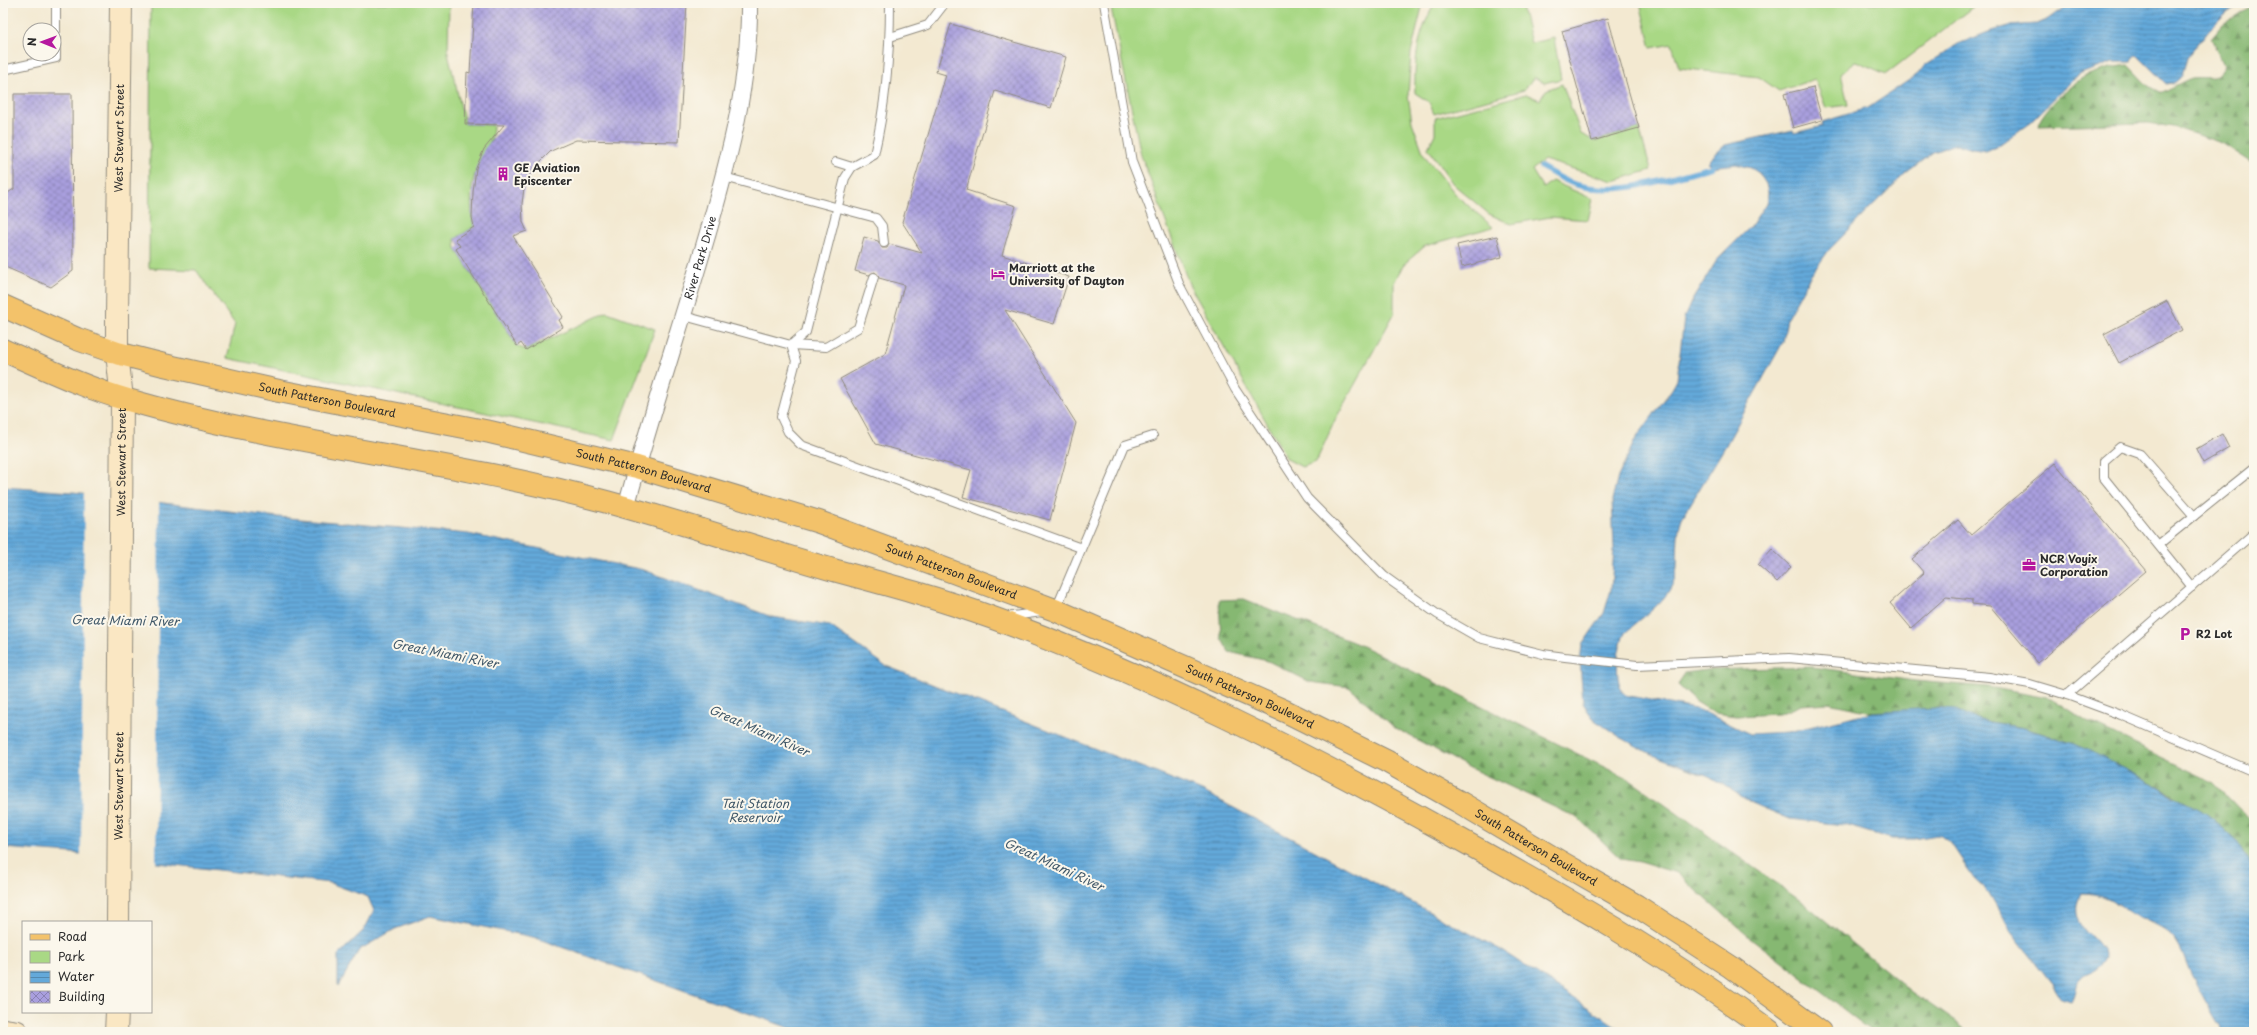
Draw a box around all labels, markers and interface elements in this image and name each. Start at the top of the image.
north arrow [22,22,62,62]
text: N [23,37,40,46]
street label: West Stewart Street [110,83,128,193]
place label: GE Aviation Episcenter [514,159,580,189]
building icon: GE Aviation Episcenter [495,166,511,182]
street label: River Park Drive [679,214,720,302]
place label: Marriott at the University of Dayton [1009,259,1124,289]
hotel icon: Marriott at the University of Dayton [990,266,1006,282]
street label: South Patterson Boulevard [257,378,398,422]
street label: West Stewart Street [112,407,130,516]
street label: South Patterson Boulevard [574,444,713,497]
street label: South Patterson Boulevard [883,538,1020,603]
place label: NCR Voyix Corporation [2040,550,2108,580]
office icon: NCR Voyix Corporation [2021,557,2037,573]
water label: Great Miami River [71,610,180,630]
place label: R2 Lot [2196,625,2233,642]
parking icon: R2 Lot [2177,626,2193,642]
water label: Great Miami River [391,634,501,672]
street label: South Patterson Boulevard [1183,659,1318,732]
water label: Great Miami River [707,700,814,761]
street label: West Stewart Street [110,731,127,840]
water label: Tait Station Reservoir [721,794,790,826]
street label: South Patterson Boulevard [1472,804,1601,890]
water label: Great Miami River [1002,833,1108,896]
legend [22,921,152,1013]
text: Road [58,927,87,945]
text: Park [58,947,85,965]
text: Water [58,967,95,985]
text: Building [58,987,105,1005]

